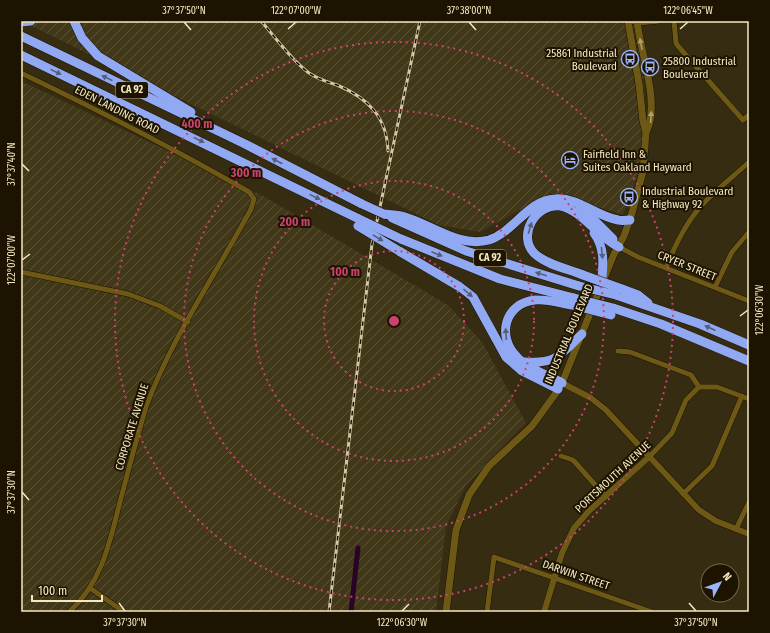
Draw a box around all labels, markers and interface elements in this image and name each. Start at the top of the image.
text: 37°37'50"N [162,5,206,17]
text: 122°07'00"W [271,5,322,17]
text: 37°38'00"N [447,5,491,17]
text: 122°06'45"W [663,5,713,17]
one-way arrow [637,38,643,51]
place label: 25861 Industrial Boulevard [546,47,617,73]
bus stop icon: 25861 Industrial Boulevard [620,49,640,69]
place label: 25800 Industrial Boulevard [663,55,736,81]
bus stop icon: 25800 Industrial Boulevard [640,57,660,77]
one-way arrow [51,69,62,75]
one-way arrow [101,75,113,81]
road number: CA 92 [116,82,148,98]
street label: EDEN LANDING ROAD [73,83,161,137]
one-way arrow [647,111,654,123]
text: 400 m [182,117,212,131]
one-way arrow [193,137,204,143]
text: 37°37'40"N [6,142,18,186]
place label: Fairfield Inn & Suites Oakland Hayward [583,148,692,174]
hotel icon: Fairfield Inn & Suites Oakland Hayward [560,150,580,170]
one-way arrow [271,158,283,164]
text: 300 m [230,166,261,180]
place label: Industrial Boulevard & Highway 92 [642,185,733,211]
bus stop icon: Industrial Boulevard & Highway 92 [619,187,639,207]
one-way arrow [310,194,321,200]
text: 200 m [279,215,310,229]
one-way arrow [527,222,533,234]
text: 122°07'00"W [6,234,18,285]
one-way arrow [372,235,384,242]
one-way arrow [599,247,605,259]
street label: CRYER STREET [656,248,719,284]
road number: CA 92 [474,250,506,266]
one-way arrow [431,251,443,258]
text: 100 m [330,265,360,279]
one-way arrow [535,271,547,277]
street label: INDUSTRIAL BOULEVARD [542,282,596,386]
text: 122°06'30"W [754,284,766,335]
one-way arrow [462,289,473,297]
centre of rings [387,314,401,328]
one-way arrow [704,325,715,331]
one-way arrow [503,327,510,340]
street label: CORPORATE AVENUE [113,382,151,472]
street label: PORTSMOUTH AVENUE [572,439,654,515]
text: 37°37'30"N [6,470,18,514]
street label: DARWIN STREET [541,557,612,593]
north arrow [700,563,740,603]
text: N [720,570,734,584]
scale bar [32,577,102,603]
text: 100 m [38,584,67,598]
text: 37°37'30"N [103,617,147,629]
text: 122°06'30"W [377,617,428,629]
text: 37°37'50"N [674,617,718,629]

